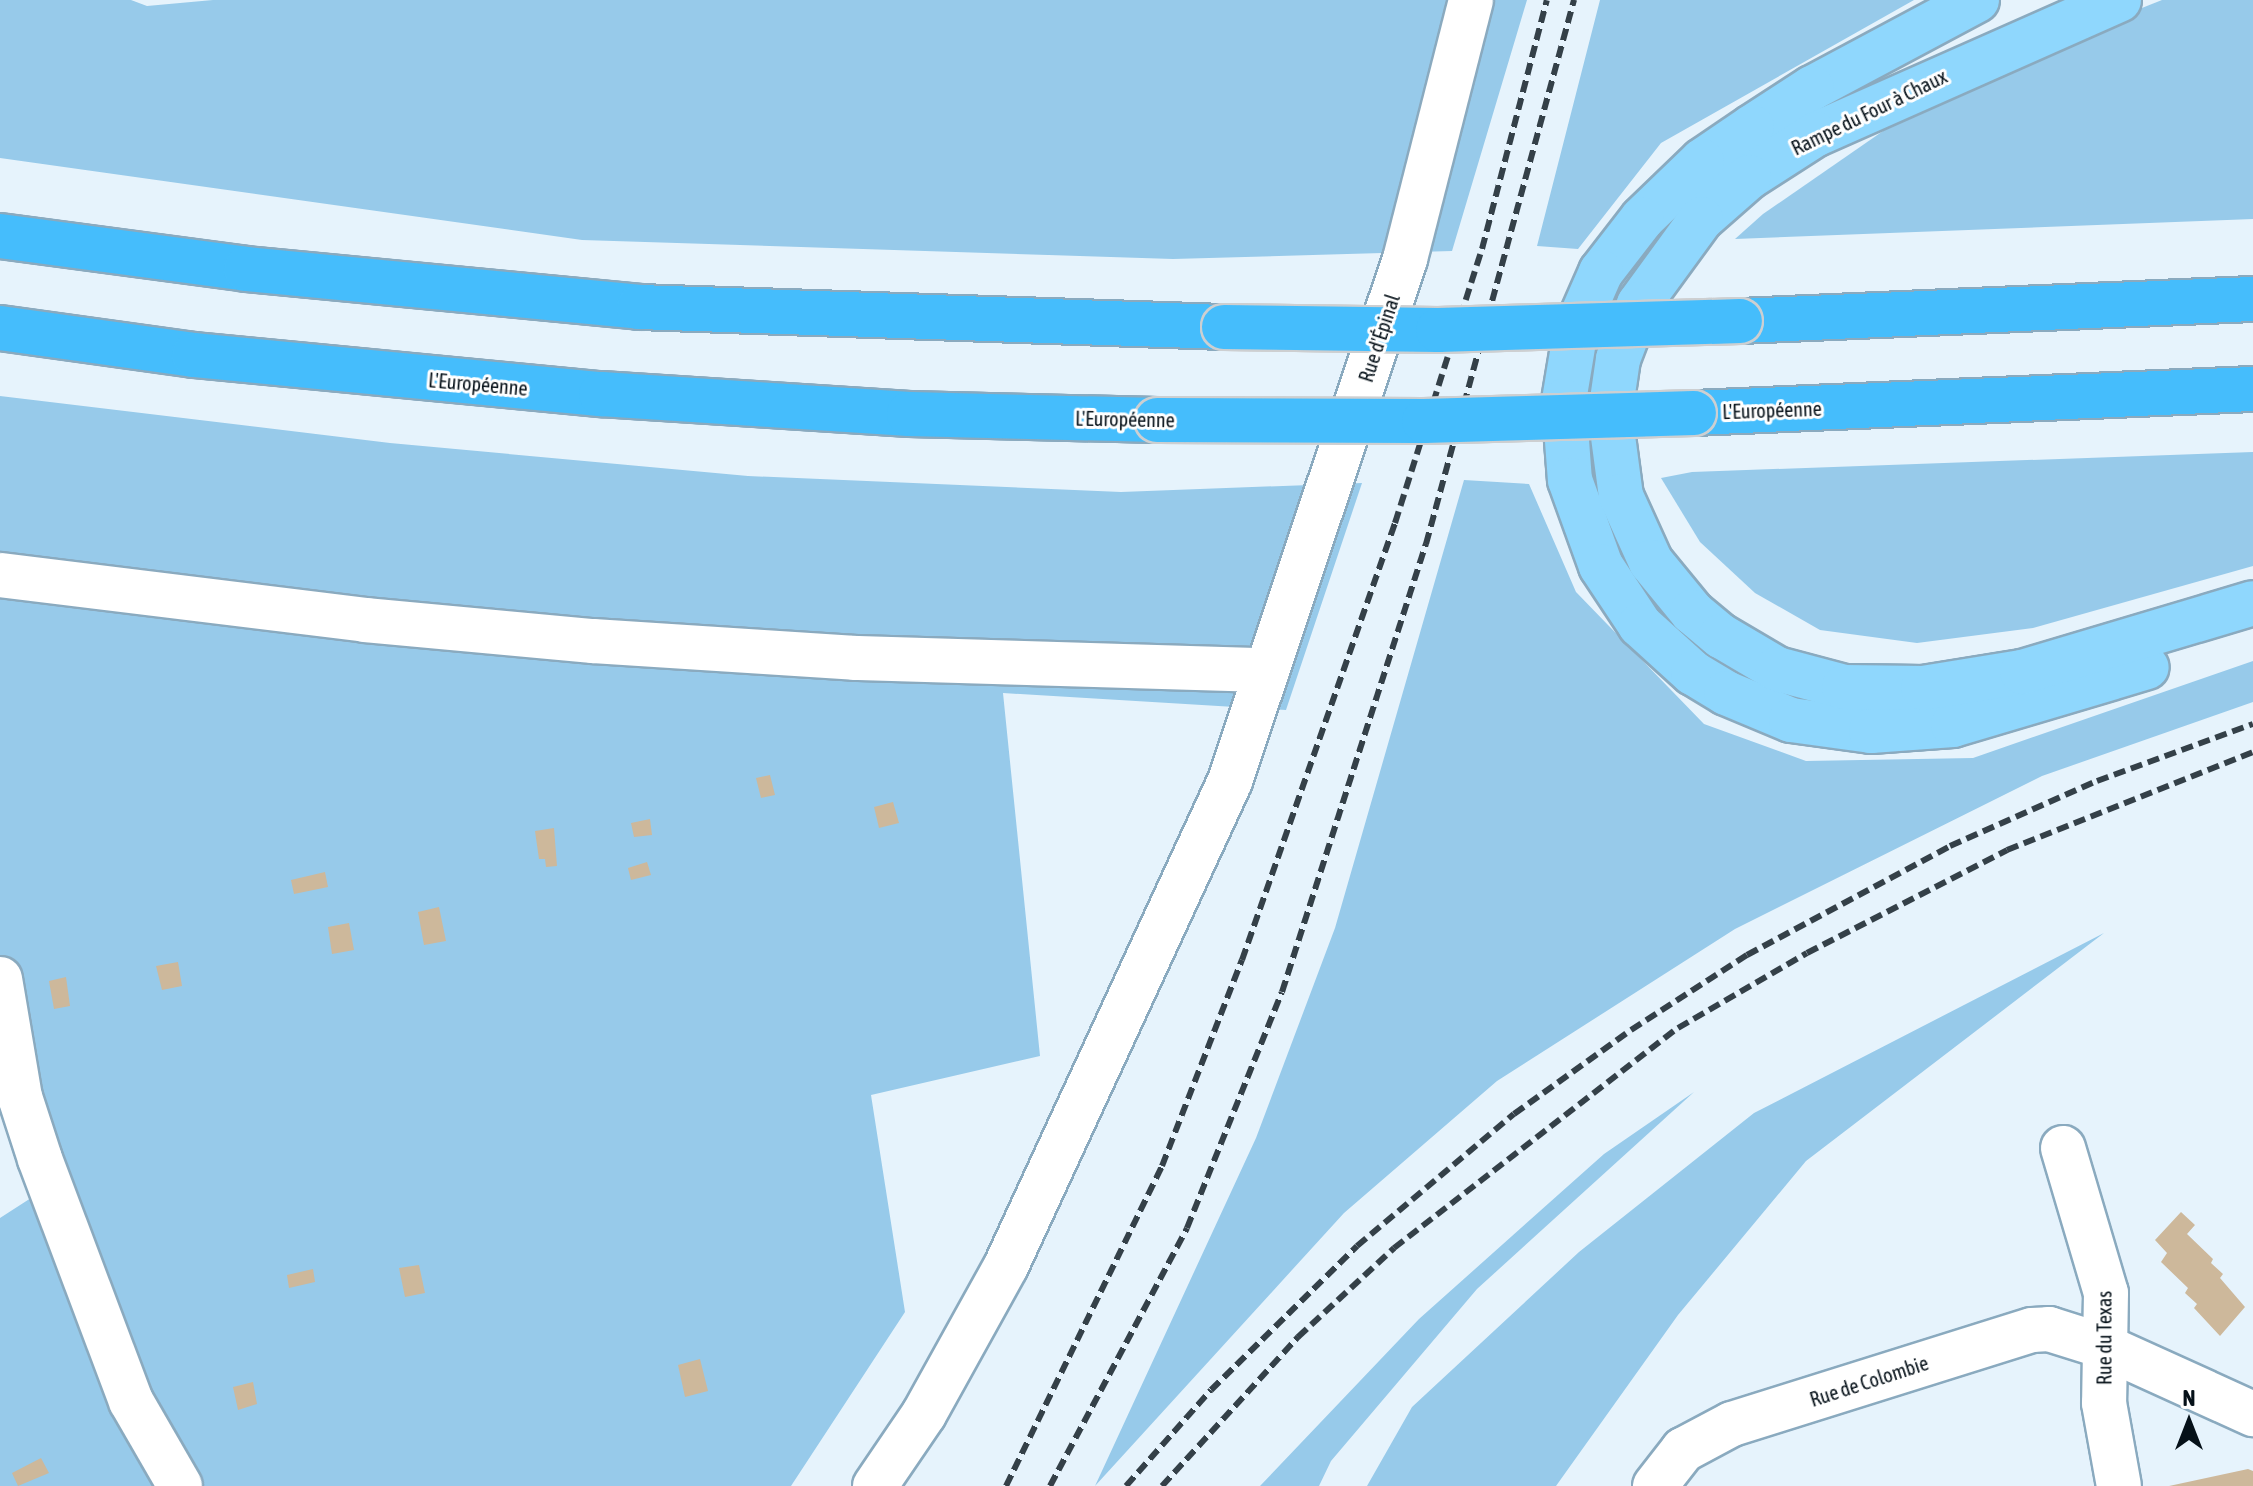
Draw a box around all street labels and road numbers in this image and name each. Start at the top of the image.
street label: Rampe du Four à Chaux [1787,64,1951,160]
street label: Rue d'Épinal [1354,291,1404,385]
street label: L'Européenne [427,368,529,400]
street label: L'Européenne [1722,396,1822,424]
street label: L'Européenne [1075,406,1175,432]
street label: Rue du Texas [2092,1291,2116,1385]
street label: Rue de Colombie [1807,1351,1931,1411]

